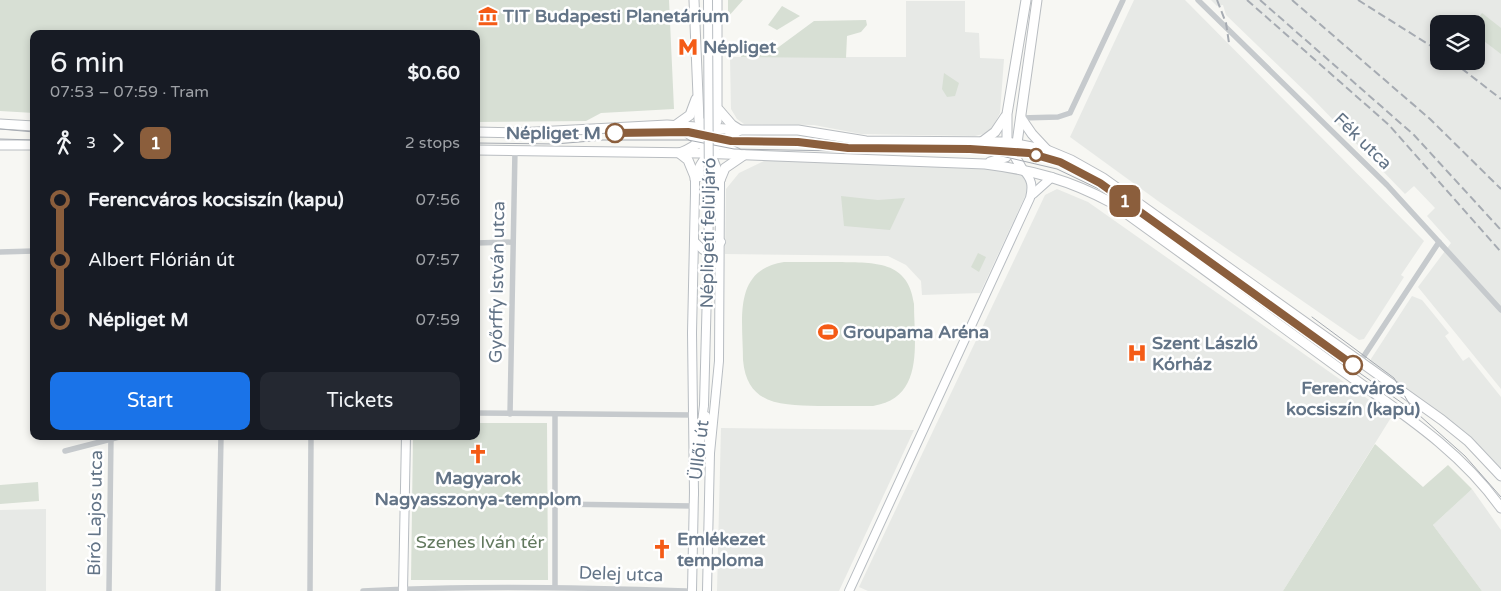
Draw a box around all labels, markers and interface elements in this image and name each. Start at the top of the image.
museum icon: TIT Budapesti Planetárium [477,5,499,27]
place label: TIT Budapesti Planetárium [502,5,729,27]
map controls [1430,15,1485,70]
button: layers [1430,15,1485,70]
metro station icon: Népliget [677,36,699,58]
place label: Népliget [703,36,776,58]
text: 6 min [50,46,125,80]
text: $0.60 [408,62,460,84]
text: 07:53 – 07:59 · Tram [50,82,209,102]
street label: Fék utca [1329,108,1397,174]
place label: Népliget M [506,122,601,144]
marker: Népliget M [605,123,625,143]
icon: walk [50,129,78,157]
icon: forward [104,129,132,157]
text: 1 [150,132,161,154]
text: 3 [86,133,96,153]
text: 2 stops [405,133,460,153]
unlabelled marker [1029,148,1043,162]
street label: Népligeti felüljáró [696,157,720,309]
line badge: 1 [1109,185,1141,217]
text: Ferencváros kocsiszín (kapu) [88,189,344,211]
text: 07:56 [416,190,460,210]
text: 1 [1119,190,1131,212]
street label: Győrffy István utca [485,201,509,363]
text: Albert Flórián út [88,249,235,271]
text: 07:57 [416,250,460,270]
text: Népliget M [88,309,189,331]
text: 07:59 [416,310,460,330]
sports icon: Groupama Aréna [817,321,839,343]
place label: Groupama Aréna [843,321,989,343]
place label: Szent László Kórház [1152,332,1258,375]
hospital icon: Szent László Kórház [1126,342,1148,364]
marker: Ferencváros kocsiszín (kapu) [1343,355,1363,375]
button: Start [50,372,250,430]
button: Tickets [260,372,460,430]
place label: Ferencváros kocsiszín (kapu) [1286,377,1420,420]
street label: Üllői út [684,419,714,481]
church icon: Magyarok Nagyasszonya-templom [467,443,489,465]
street label: Bíró Lajos utca [83,450,107,576]
place label: Magyarok Nagyasszonya-templom [374,467,582,510]
place label: Emlékezet temploma [677,528,766,571]
park label: Szenes Iván tér [416,531,544,553]
church icon: Emlékezet temploma [651,538,673,560]
street label: Delej utca [578,562,664,586]

